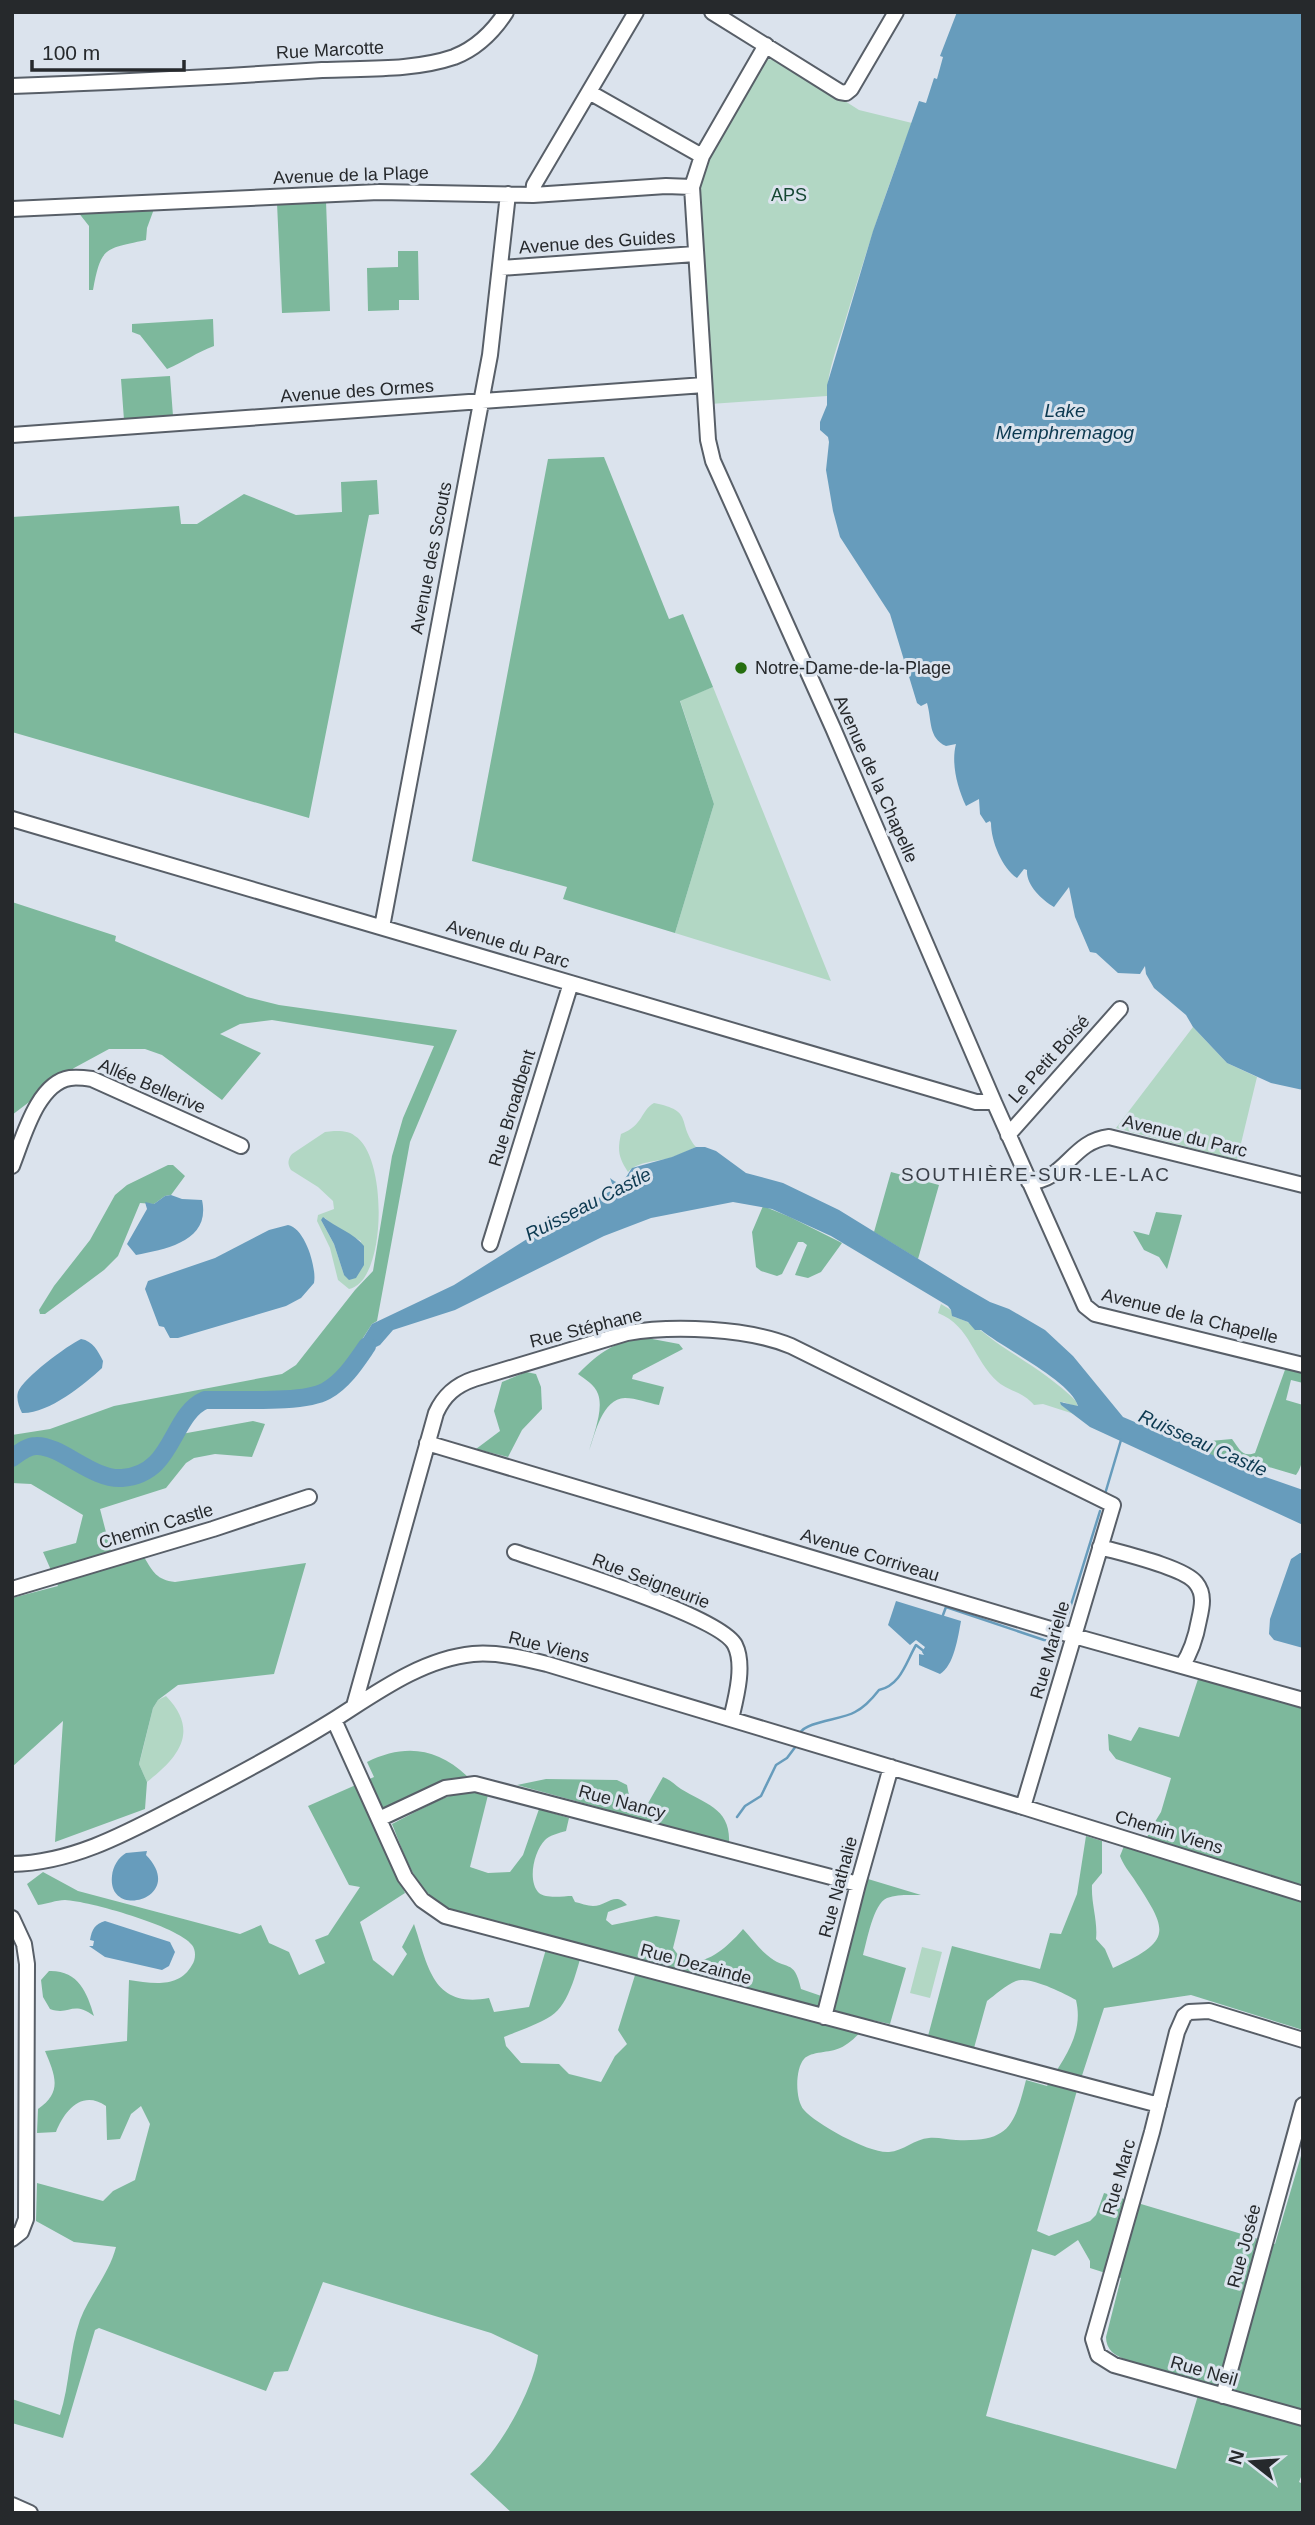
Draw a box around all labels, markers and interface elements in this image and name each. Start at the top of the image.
scale bar [32,28,184,72]
street label: Rue Marcotte [276,37,384,63]
text: 100 m [42,41,100,64]
street label: Avenue de la Plage [273,162,429,188]
park label: APS [771,185,807,205]
street label: Avenue des Guides [518,227,676,257]
street label: Avenue des Ormes [280,376,434,406]
water label: Lake Memphremagog [996,400,1135,443]
street label: Avenue des Scouts [406,480,456,636]
place label: Notre-Dame-de-la-Plage [755,658,951,678]
marker: Notre-Dame-de-la-Plage [733,660,749,676]
street label: Avenue de la Chapelle [830,692,922,866]
street label: Avenue du Parc [444,916,572,972]
street label: Le Petit Boisé [1004,1011,1094,1107]
street label: Rue Broadbent [485,1047,539,1169]
street label: Allée Bellerive [96,1055,208,1117]
street label: Avenue du Parc [1121,1111,1249,1161]
water label: Ruisseau Castle [522,1163,654,1245]
district label: SOUTHIÈRE-SUR-LE-LAC [901,1164,1171,1185]
street label: Avenue de la Chapelle [1100,1284,1280,1348]
street label: Rue Stéphane [528,1304,644,1352]
water label: Ruisseau Castle [1136,1405,1270,1481]
street label: Chemin Castle [97,1499,215,1553]
street label: Avenue Corriveau [798,1524,942,1586]
street label: Rue Seigneurie [589,1549,713,1613]
street label: Rue Marielle [1026,1599,1074,1701]
street label: Rue Viens [506,1627,592,1667]
street label: Rue Nancy [576,1781,668,1823]
street label: Chemin Viens [1113,1806,1225,1858]
street label: Rue Nathalie [815,1834,861,1940]
street label: Rue Dezainde [638,1940,754,1988]
street label: Rue Marc [1099,2137,1139,2217]
street label: Rue Josée [1223,2202,1265,2290]
street label: Rue Neil [1168,2352,1240,2390]
north arrow [1217,2427,1287,2497]
text: N [1224,2448,1248,2467]

